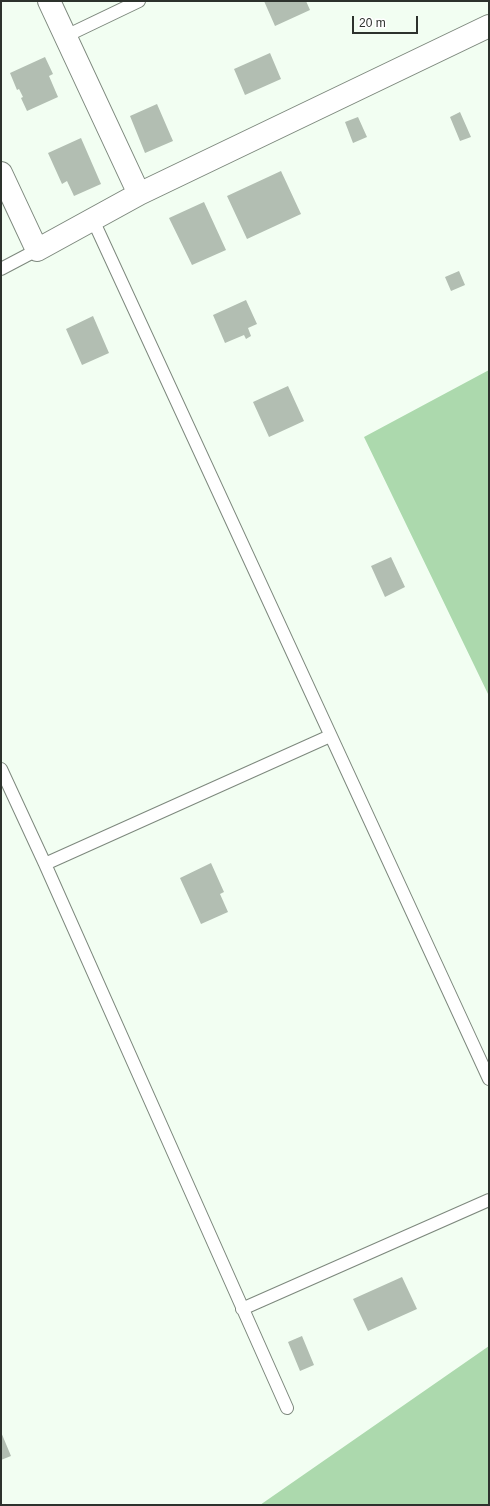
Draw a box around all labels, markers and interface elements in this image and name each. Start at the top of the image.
scale bar [354,8,420,34]
text: 20 m [359,16,386,30]

